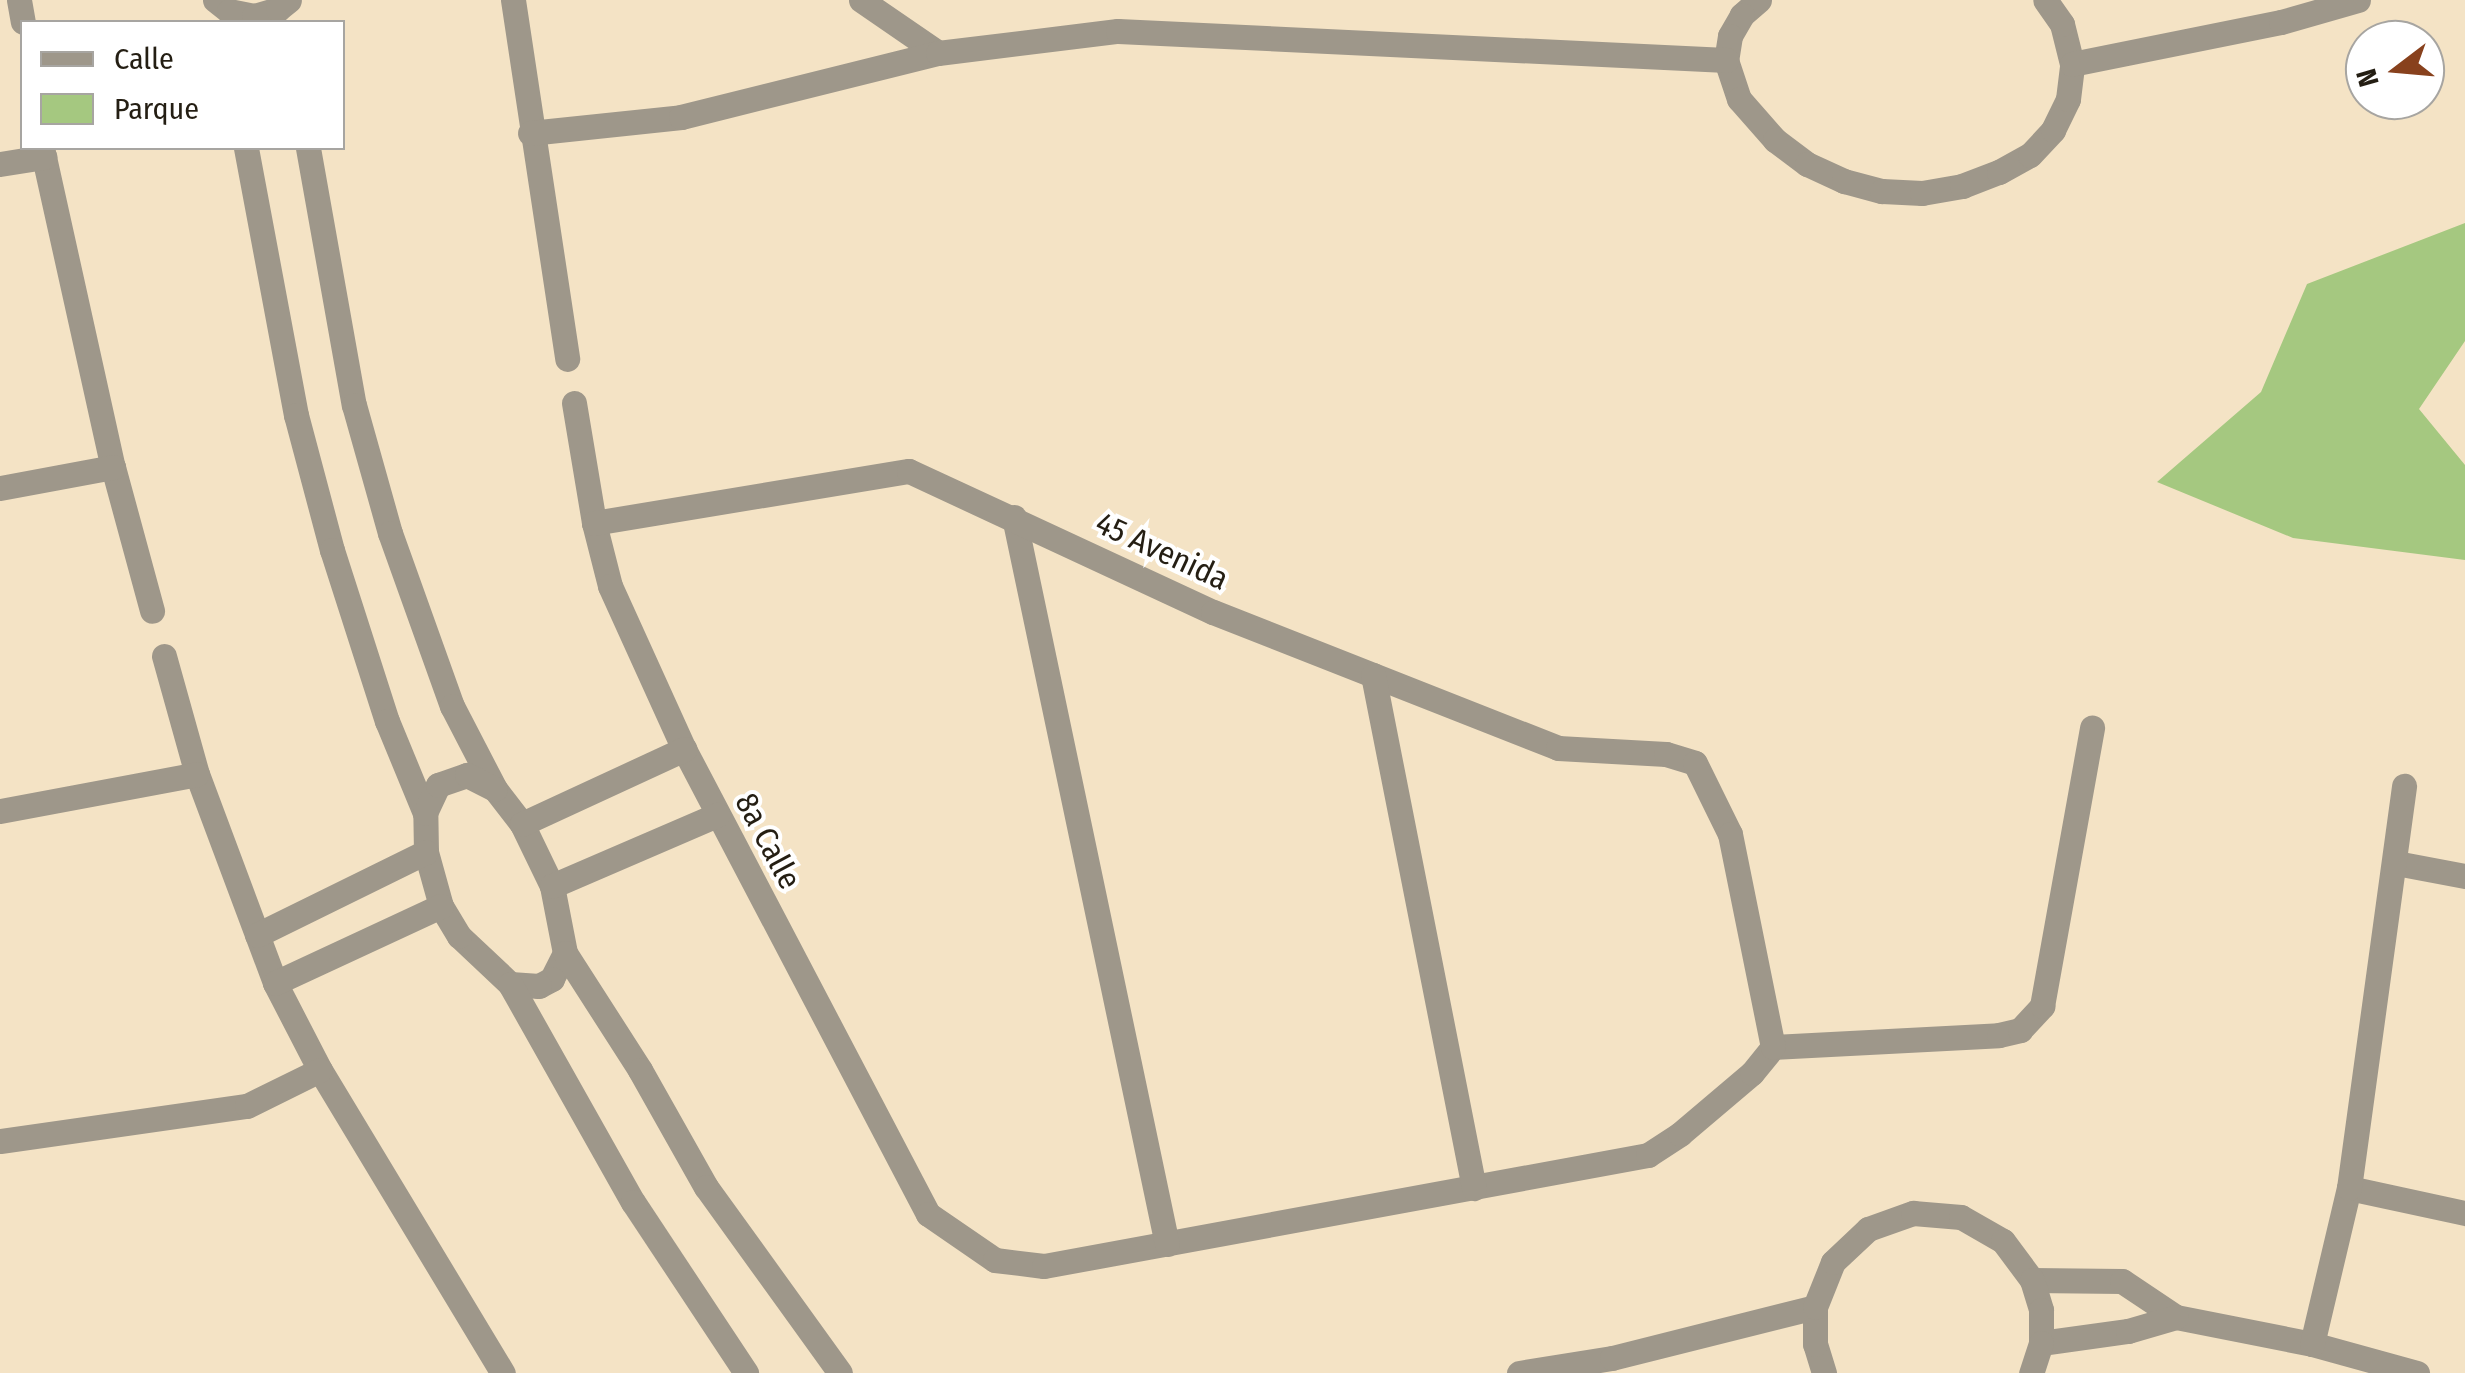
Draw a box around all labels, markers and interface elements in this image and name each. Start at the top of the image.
legend [20,20,345,150]
north arrow [2345,20,2445,120]
text: Calle [114,41,174,77]
text: N [2349,65,2386,90]
text: Parque [114,91,199,127]
street label: 45 Avenida [1090,504,1234,598]
street label: 8a Calle [727,786,809,896]

